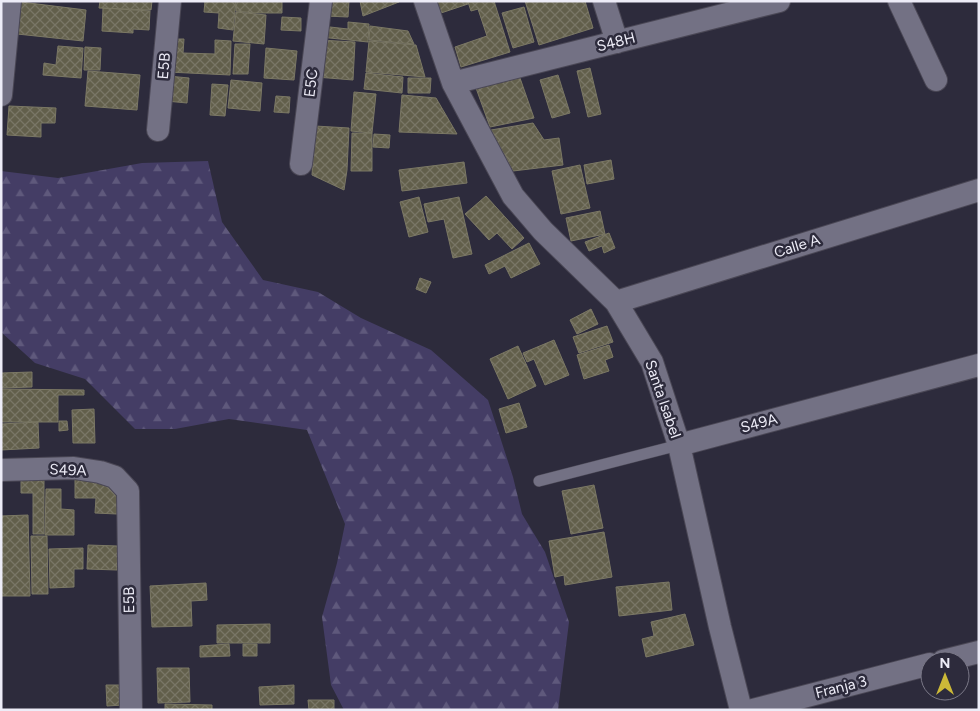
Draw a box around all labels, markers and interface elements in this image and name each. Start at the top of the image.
street label: S48H [595,29,637,55]
street label: E5B [154,52,174,80]
street label: E5C [300,68,322,98]
street label: Calle A [772,231,822,261]
street label: Santa Isabel [641,358,685,440]
street label: S49A [739,409,779,437]
street label: S49A [49,460,87,480]
street label: E5B [120,587,138,613]
north arrow [920,651,970,701]
text: N [940,655,950,672]
street label: Franja 3 [813,672,869,702]

